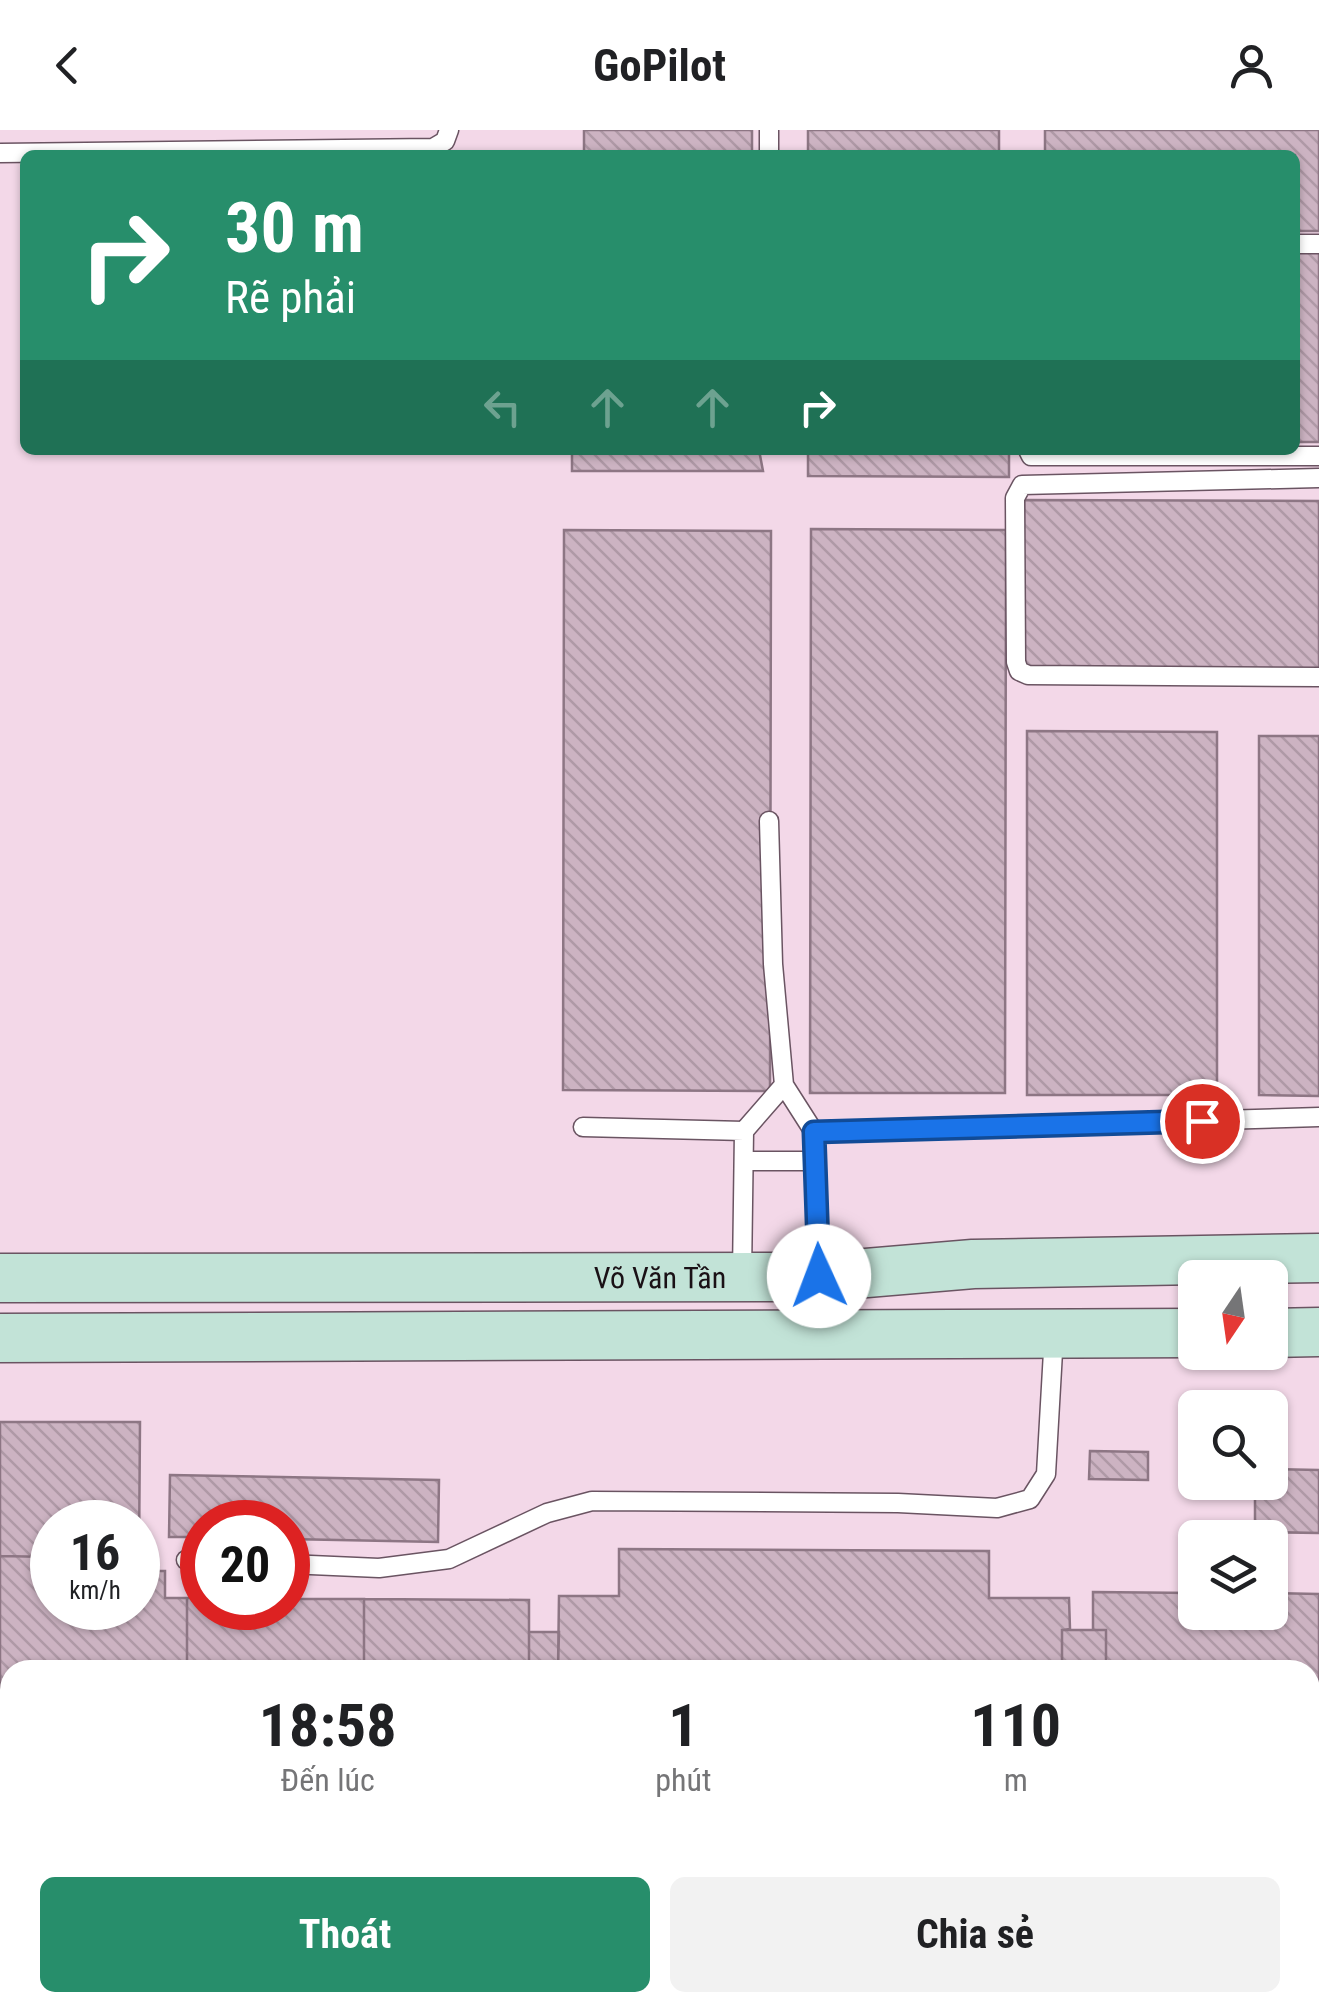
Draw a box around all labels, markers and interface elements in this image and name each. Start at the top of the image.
icon: back [40,38,95,93]
icon: person [1224,38,1279,93]
text: GoPilot [593,39,726,92]
text: 30 m [225,187,364,269]
icon: right [60,190,190,320]
text: Rẽ phải [225,271,356,324]
icon: left [475,380,530,435]
icon: ahead [580,380,635,435]
icon: ahead [685,380,740,435]
icon: right [790,380,845,435]
pin [1160,1079,1245,1164]
icon: arrive [1175,1094,1230,1149]
position arrow [767,1224,871,1328]
street label: Võ Văn Tần [594,1260,726,1295]
north arrow [1178,1260,1288,1370]
map controls [1178,1260,1288,1630]
button: search [1178,1390,1288,1500]
speed limit sign: 20 [180,1500,310,1630]
button: layers [1178,1520,1288,1630]
text: 16 [70,1524,120,1582]
text: km/h [69,1576,121,1605]
text: 18:58 [259,1690,396,1761]
text: 1 [668,1690,699,1761]
text: 110 [970,1690,1061,1761]
text: Đến lúc [281,1761,375,1799]
text: phút [655,1761,711,1799]
text: m [1004,1761,1028,1799]
button: Thoát [40,1877,650,1992]
button: Chia sẻ [670,1877,1280,1992]

